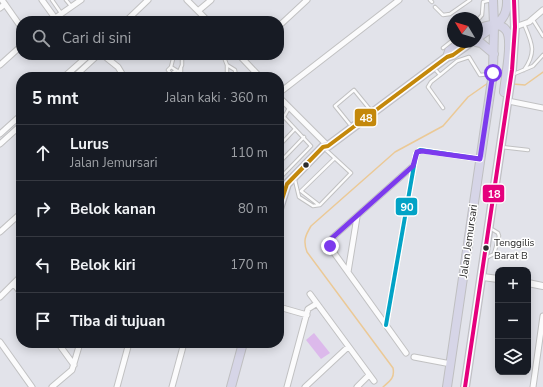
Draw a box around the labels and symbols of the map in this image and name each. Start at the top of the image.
north arrow [447,12,483,48]
route start [484,64,502,82]
line badge: 48 [354,108,377,127]
text: 48 [359,111,373,126]
unlabelled marker [301,160,311,170]
line badge: 18 [482,184,505,203]
text: 18 [487,187,501,202]
line badge: 90 [395,197,418,216]
text: 90 [400,200,414,215]
street label: Jalan Jemursari [456,203,481,280]
place label: Tenggilis Barat B [494,236,535,263]
route end [321,237,339,255]
marker: Tenggilis Barat B [481,243,491,253]

